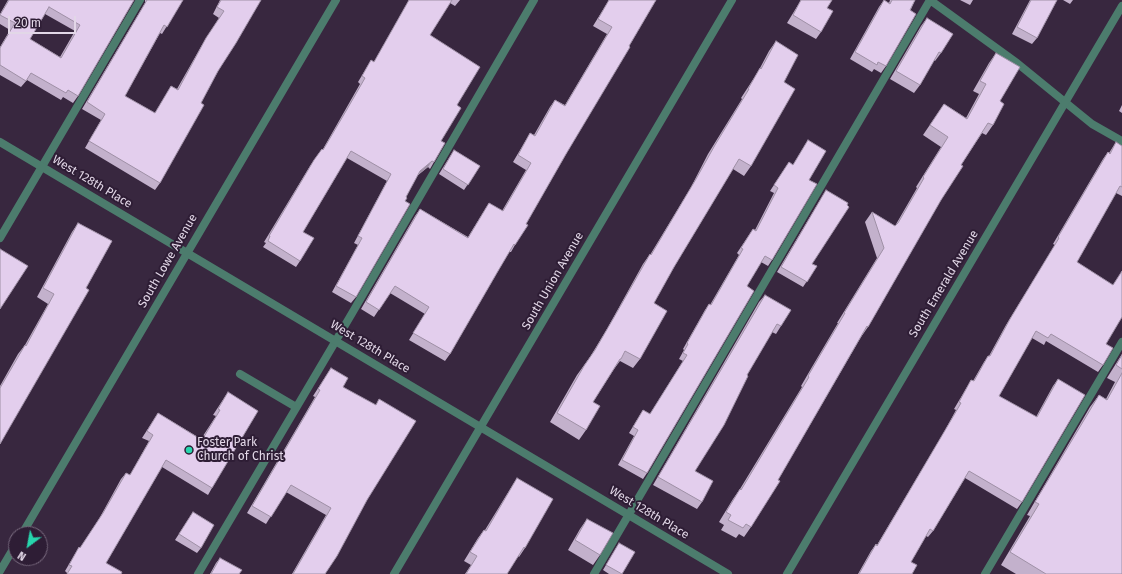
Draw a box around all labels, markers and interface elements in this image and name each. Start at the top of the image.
scale bar [10,8,78,34]
text: 20 m [15,16,41,30]
street label: West 128th Place [49,152,135,212]
street label: South Lowe Avenue [135,212,201,310]
street label: South Emerald Avenue [906,228,982,340]
street label: South Union Avenue [519,230,587,332]
street label: West 128th Place [327,317,413,377]
place label: Foster Park Church of Christ [197,436,284,464]
marker: Foster Park Church of Christ [184,445,194,455]
street label: West 128th Place [606,483,692,543]
north arrow [8,526,48,566]
text: N [15,548,28,563]

